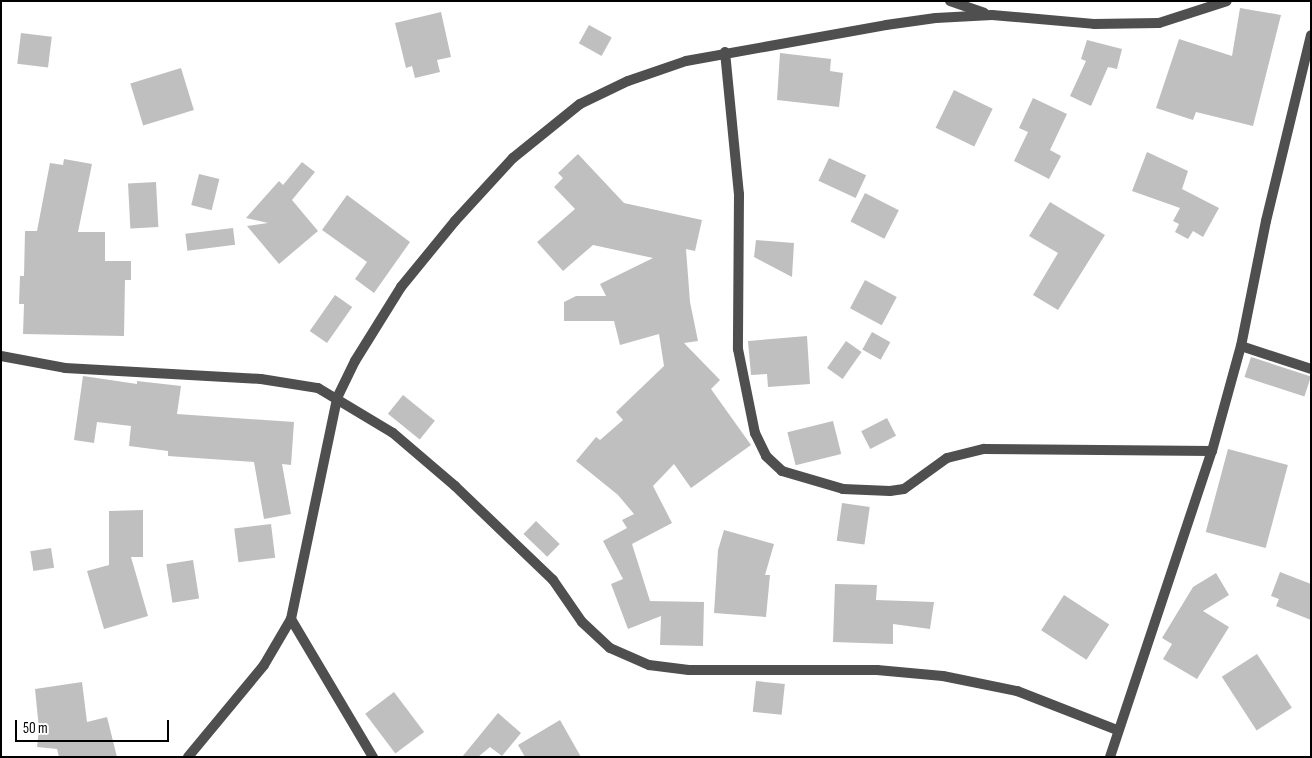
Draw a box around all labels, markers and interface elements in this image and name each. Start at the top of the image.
scale bar [18,710,171,742]
text: 50 m [23,719,48,738]

